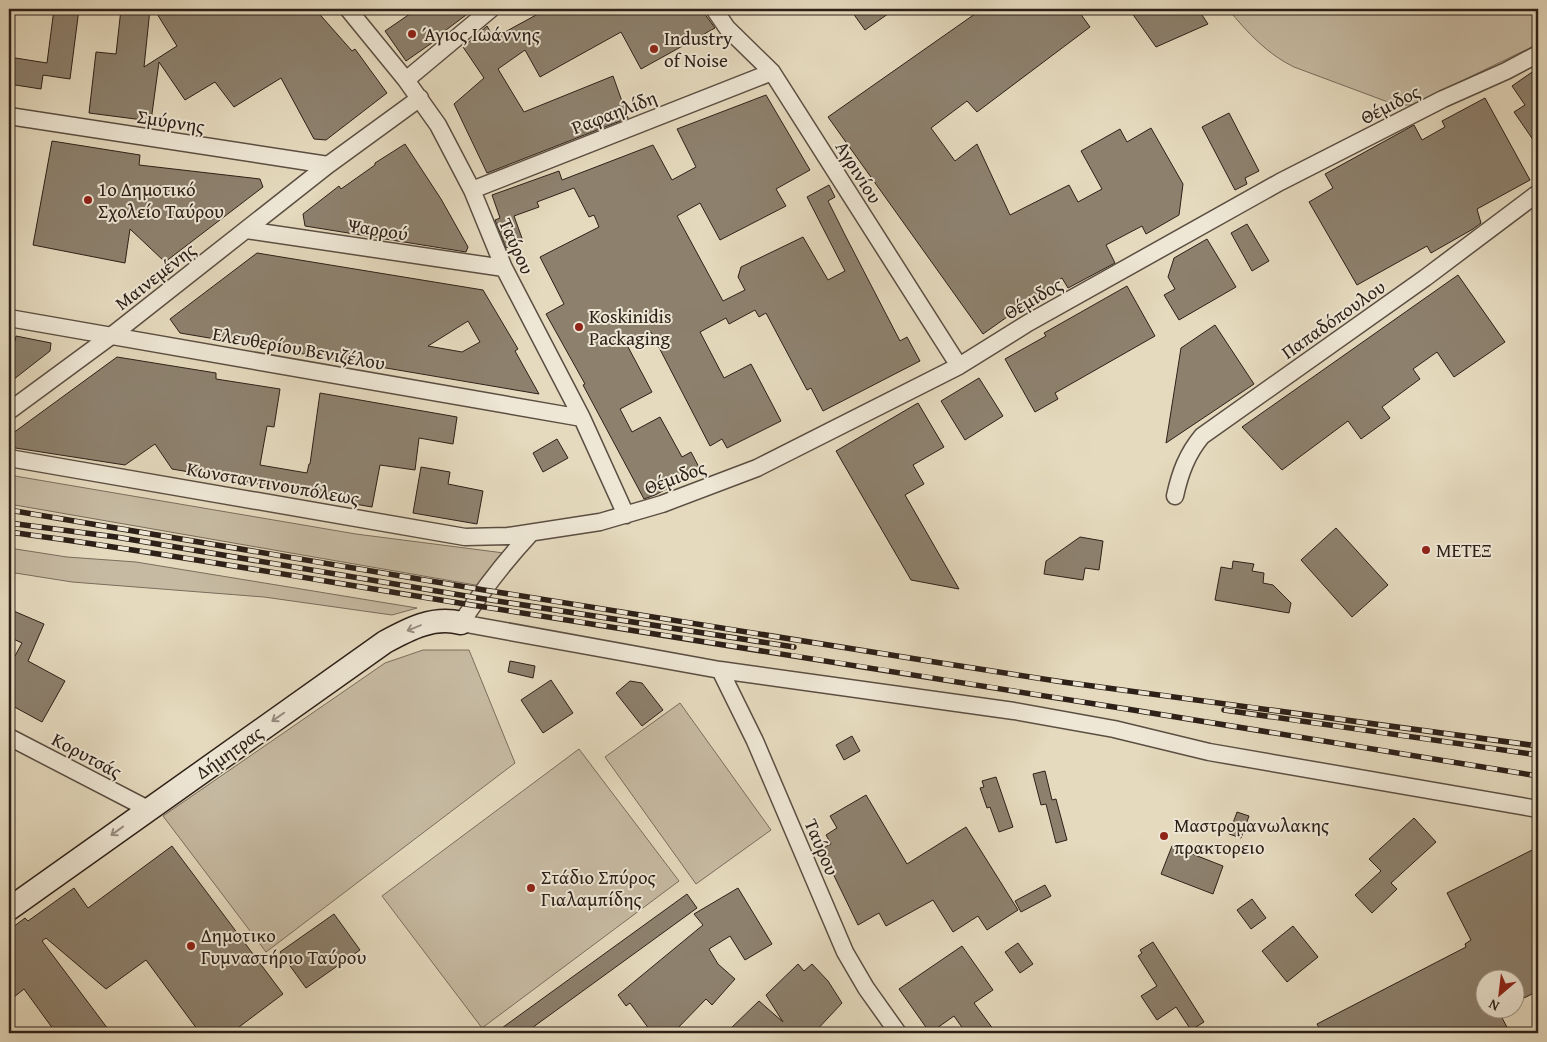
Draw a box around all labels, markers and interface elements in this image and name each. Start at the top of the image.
place label: Άγιος Ιωάννης [422,20,540,48]
place label: Industry of Noise [664,24,733,74]
marker: Άγιος Ιωάννης [406,28,418,40]
marker: Industry of Noise [648,43,660,55]
street label: Θέμιδος [1355,77,1425,131]
street label: Ραφαηλίδη [567,83,661,141]
street label: Σμύρνης [135,102,207,140]
street label: Αγρινίου [829,135,889,209]
place label: 1ο Δημοτικό Σχολείο Ταύρου [98,175,224,225]
marker: 1ο Δημοτικό Σχολείο Ταύρου [82,194,94,206]
street label: Ψαρρού [345,210,410,248]
street label: Ταύρου [492,213,542,279]
street label: Μαινεμένης [109,235,201,317]
street label: Θέμιδος [999,270,1067,326]
street label: Παπαδόπουλου [1275,273,1391,365]
place label: Koskinidis Packaging [589,302,672,352]
street label: Ελευθερίου Βενιζέλου [211,319,388,377]
marker: Koskinidis Packaging [573,321,585,333]
street label: Θέμιδος [640,453,710,501]
street label: Κωνσταντινουπόλεως [184,454,362,512]
place label: ΜΕΤΕΞ [1436,536,1491,564]
marker: ΜΕΤΕΞ [1420,544,1432,556]
one-way arrow [407,624,422,633]
one-way arrow [271,712,285,722]
street label: Δήμητρας [190,719,268,785]
street label: Κορυτσάς [47,725,127,785]
place label: Μαστρομανωλακης πρακτορειο [1174,811,1329,861]
street label: Ταύρου [798,814,846,880]
one-way arrow [110,826,124,836]
marker: Μαστρομανωλακης πρακτορειο [1158,830,1170,842]
place label: Στάδιο Σπύρος Γιαλαμπίδης [541,863,656,913]
marker: Στάδιο Σπύρος Γιαλαμπίδης [525,882,537,894]
place label: Δημοτικο Γυμναστήριο Ταύρου [201,921,366,971]
marker: Δημοτικο Γυμναστήριο Ταύρου [185,940,197,952]
north arrow [1474,970,1524,1020]
text: N [1485,994,1503,1017]

